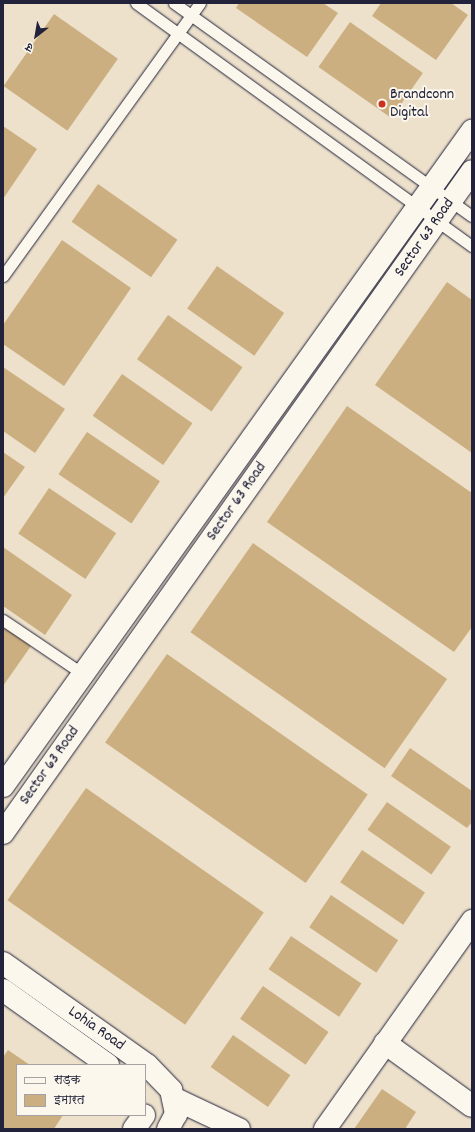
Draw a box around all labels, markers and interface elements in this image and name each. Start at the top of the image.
north arrow [16,16,56,56]
text: उ [23,38,37,55]
place label: Brandconn Digital [390,85,454,123]
marker: Brandconn Digital [377,99,387,109]
street label: Sector 63 Road [391,195,459,281]
street label: Sector 63 Road [203,459,271,545]
street label: Sector 63 Road [16,723,84,809]
street label: Lohia Road [64,1002,128,1056]
legend [16,1064,146,1116]
text: सड़क [54,1072,81,1089]
text: इमारत [54,1092,84,1109]

